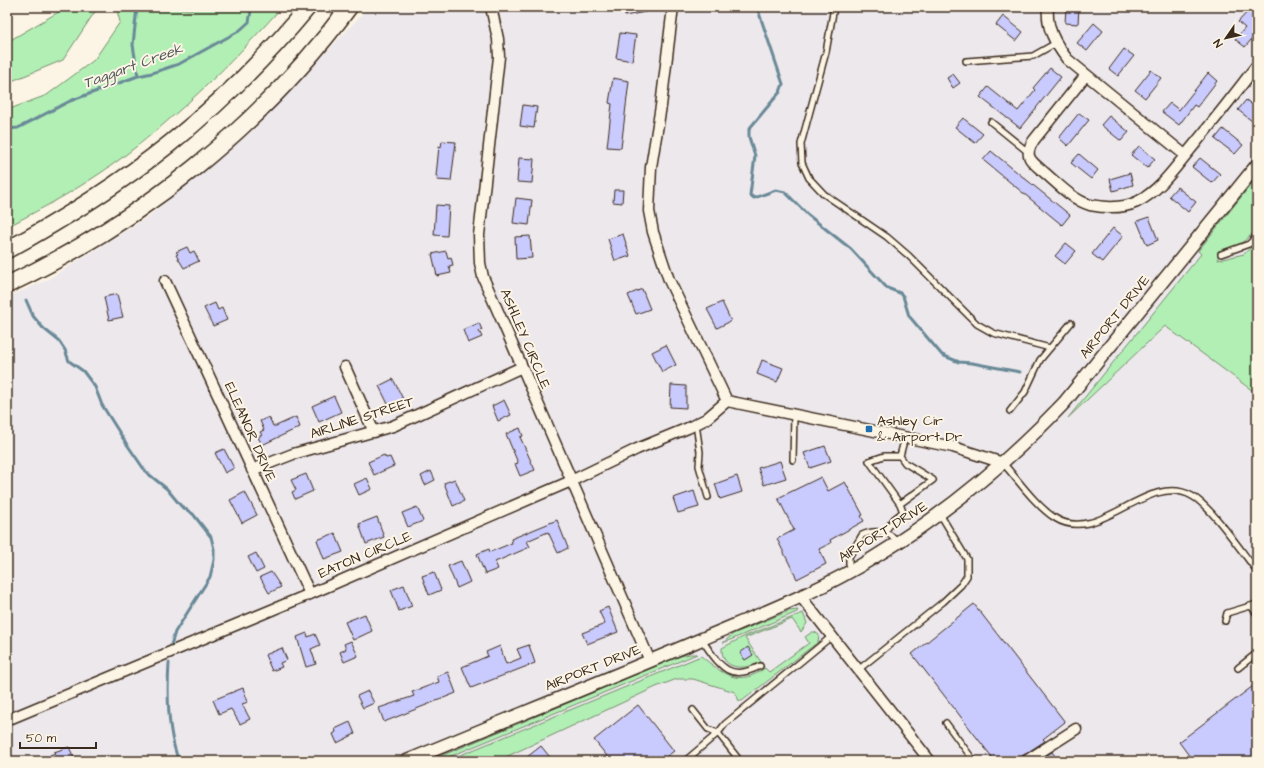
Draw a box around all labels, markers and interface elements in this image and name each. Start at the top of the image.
north arrow [1206,18,1246,58]
text: N [1210,36,1226,50]
water label: Taggart Creek [80,38,187,95]
street label: AIRPORT DRIVE [1075,271,1155,363]
street label: ASHLEY CIRCLE [495,286,555,393]
street label: ELEANOR DRIVE [219,379,281,486]
street label: AIRLINE STREET [307,392,417,444]
place label: Ashley Cir & Airport Dr [877,411,963,447]
marker: Ashley Cir & Airport Dr [864,424,874,434]
street label: AIRPORT DRIVE [834,496,932,567]
street label: EATON CIRCLE [315,526,415,584]
street label: AIRPORT DRIVE [542,639,645,696]
scale bar [20,724,96,750]
text: 50 m [26,730,57,747]

